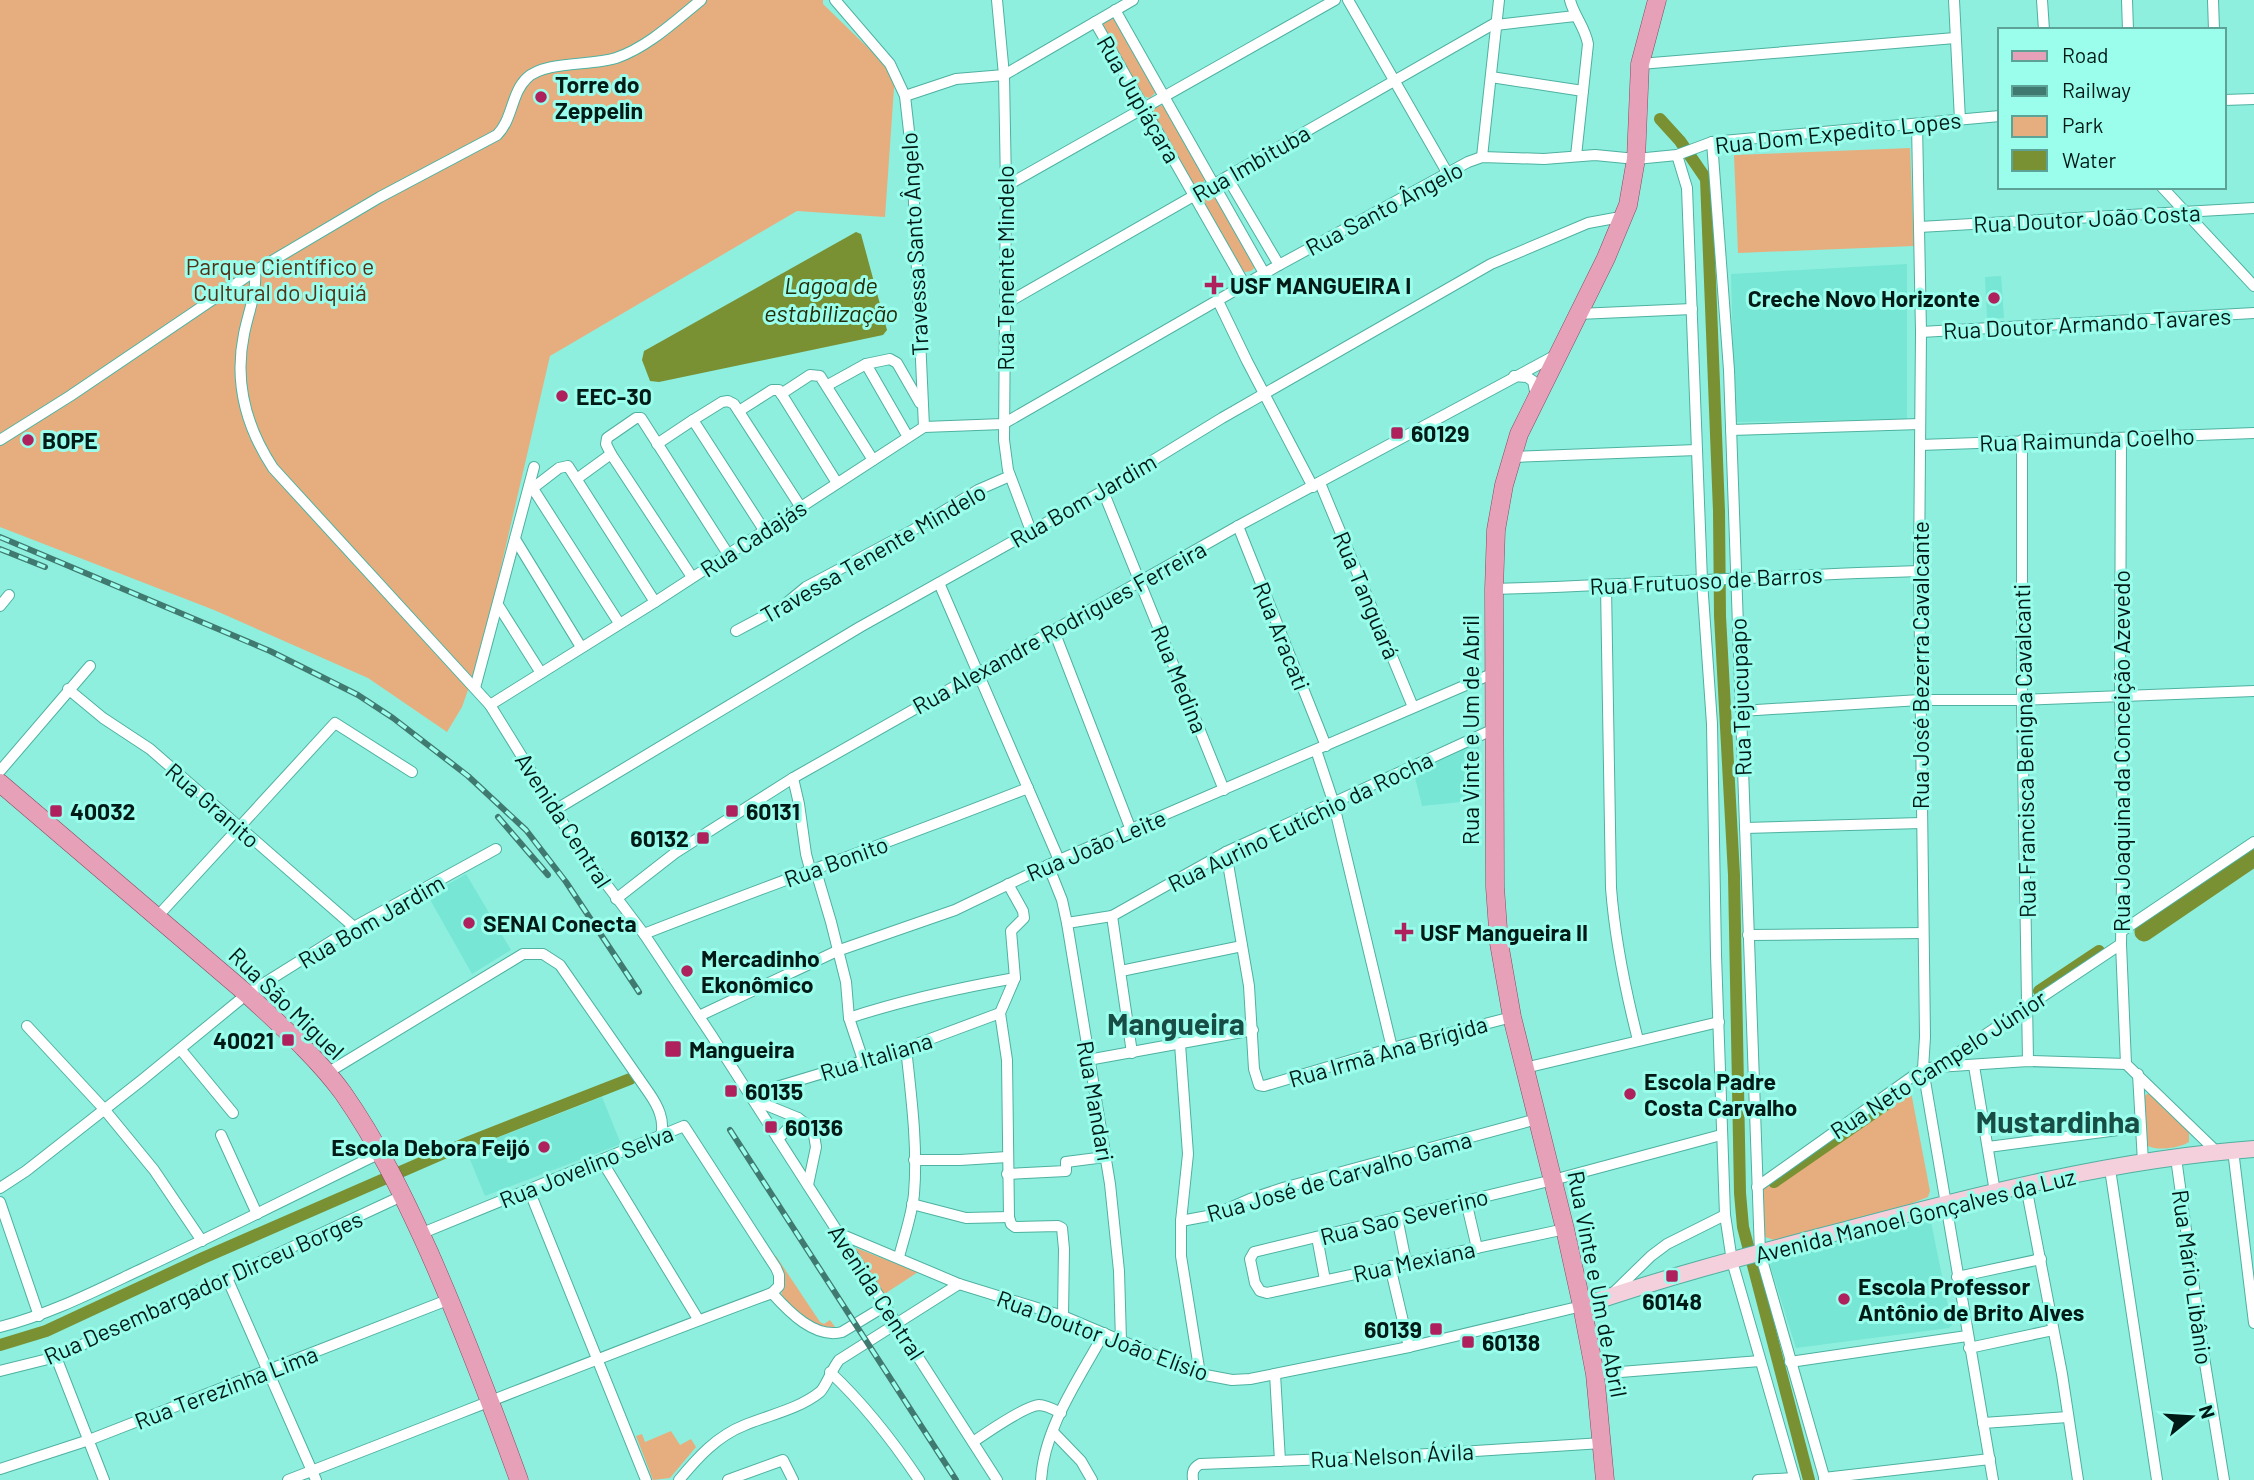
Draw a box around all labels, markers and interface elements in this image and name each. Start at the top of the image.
legend [1998,28,2226,189]
street label: Rua Jupiáçara [1091,30,1187,168]
text: Road [2062,42,2108,67]
place label: Torre do Zeppelin [555,70,643,124]
text: Railway [2062,77,2131,102]
marker: Torre do Zeppelin [533,89,549,105]
street label: Rua Dom Expedito Lopes [1713,105,1963,159]
text: Park [2062,112,2103,137]
street label: Rua Imbituba [1187,118,1315,208]
street label: Travessa Santo Ângelo [894,131,934,357]
text: Water [2062,147,2117,172]
street label: Rua Santo Ângelo [1301,155,1467,261]
street label: Rua Tenente Mindelo [991,165,1019,371]
street label: Rua Doutor João Costa [1973,198,2201,238]
park label: Parque Científico e Cultural do Jiquiá [186,252,374,306]
water label: Lagoa de estabilização [764,270,898,327]
place label: USF MANGUEIRA I [1230,271,1411,299]
marker: USF MANGUEIRA I [1204,275,1224,295]
place label: Creche Novo Horizonte [1748,284,1980,312]
marker: Creche Novo Horizonte [1986,290,2002,306]
street label: Rua Doutor Armando Tavares [1942,301,2232,345]
place label: EEC-30 [576,382,652,410]
marker: EEC-30 [554,388,570,404]
place label: 60129 [1411,419,1469,447]
street label: Rua Raimunda Coelho [1979,421,2195,457]
marker: 60129 [1389,425,1405,441]
place label: BOPE [42,426,98,454]
marker: BOPE [20,432,36,448]
street label: Rua Bom Jardim [1005,447,1161,553]
street label: Travessa Tenente Mindelo [755,477,991,629]
street label: Rua Cadajás [695,493,811,583]
street label: Rua José Bezerra Cavalcante [1906,521,1934,809]
street label: Rua Tanguará [1328,527,1406,663]
street label: Rua Alexandre Rodrigues Ferreira [907,534,1211,720]
street label: Rua Frutuoso de Barros [1589,560,1823,600]
street label: Rua Joaquina da Conceição Azevedo [2107,570,2135,932]
street label: Rua Aracati [1248,578,1316,694]
street label: Rua Francisca Benigna Cavalcanti [2007,584,2041,918]
street label: Rua Vinte e Um de Abril [1456,615,1484,845]
street label: Rua Tejucupapo [1723,617,1757,777]
street label: Rua Medina [1146,621,1214,737]
street label: Rua Aurino Eutíchio da Rocha [1163,745,1437,897]
street label: Avenida Central [510,747,618,893]
street label: Rua Granito [160,756,266,854]
place label: 40032 [70,797,135,825]
place label: 60131 [746,797,800,825]
marker: 40032 [48,803,64,819]
marker: 60131 [724,803,740,819]
street label: Rua João Leite [1022,803,1170,887]
place label: 60132 [630,824,689,852]
street label: Rua Bonito [780,829,892,893]
marker: 60132 [695,830,711,846]
street label: Rua Bom Jardim [293,868,449,974]
place label: SENAI Conecta [483,909,637,937]
marker: SENAI Conecta [461,915,477,931]
place label: USF Mangueira II [1420,918,1588,946]
marker: USF Mangueira II [1394,922,1414,942]
street label: Rua São Miguel [224,941,350,1065]
place label: Mercadinho Ekonômico [701,944,820,998]
marker: Mercadinho Ekonômico [679,963,695,979]
street label: Rua Neto Campelo Júnior [1825,983,2052,1144]
district label: Mangueira [1107,1005,1245,1041]
street label: Rua Irmã Ana Brígida [1285,1009,1491,1093]
place label: 40021 [213,1026,274,1054]
street label: Rua Italiana [816,1026,936,1086]
marker: 40021 [280,1032,296,1048]
place label: Mangueira [689,1035,795,1063]
marker: Mangueira [663,1039,683,1059]
street label: Rua Mandari [1072,1039,1120,1163]
place label: Escola Padre Costa Carvalho [1644,1067,1797,1121]
place label: 60135 [745,1077,803,1105]
marker: 60135 [723,1083,739,1099]
marker: Escola Padre Costa Carvalho [1622,1086,1638,1102]
district label: Mustardinha [1976,1103,2140,1139]
place label: 60136 [785,1113,843,1141]
street label: Rua Jovelino Selva [495,1118,677,1214]
marker: 60136 [763,1119,779,1135]
street label: Rua José de Carvalho Gama [1203,1125,1475,1227]
place label: Escola Debora Feijó [331,1133,530,1161]
marker: Escola Debora Feijó [536,1139,552,1155]
street label: Avenida Manoel Gonçalves da Luz [1752,1162,2078,1268]
street label: Rua Vinte e Um de Abril [1562,1168,1634,1400]
street label: Rua Sao Severino [1317,1182,1491,1250]
street label: Rua Mário Libânio [2167,1188,2219,1366]
street label: Rua Desembargador Dirceu Borges [39,1204,367,1370]
street label: Avenida Central [823,1219,931,1365]
street label: Rua Mexiana [1350,1234,1478,1288]
marker: 60148 [1664,1268,1680,1284]
place label: Escola Professor Antônio de Brito Alves [1858,1272,2084,1326]
street label: Rua Doutor João Elísio [993,1284,1213,1386]
place label: 60148 [1642,1287,1702,1315]
marker: Escola Professor Antônio de Brito Alves [1836,1291,1852,1307]
place label: 60139 [1364,1315,1422,1343]
marker: 60139 [1428,1321,1444,1337]
place label: 60138 [1482,1328,1540,1356]
marker: 60138 [1460,1334,1476,1350]
street label: Rua Terezinha Lima [130,1339,322,1435]
north arrow [2156,1382,2226,1452]
text: N [2195,1402,2221,1421]
street label: Rua Nelson Ávila [1310,1437,1474,1473]

